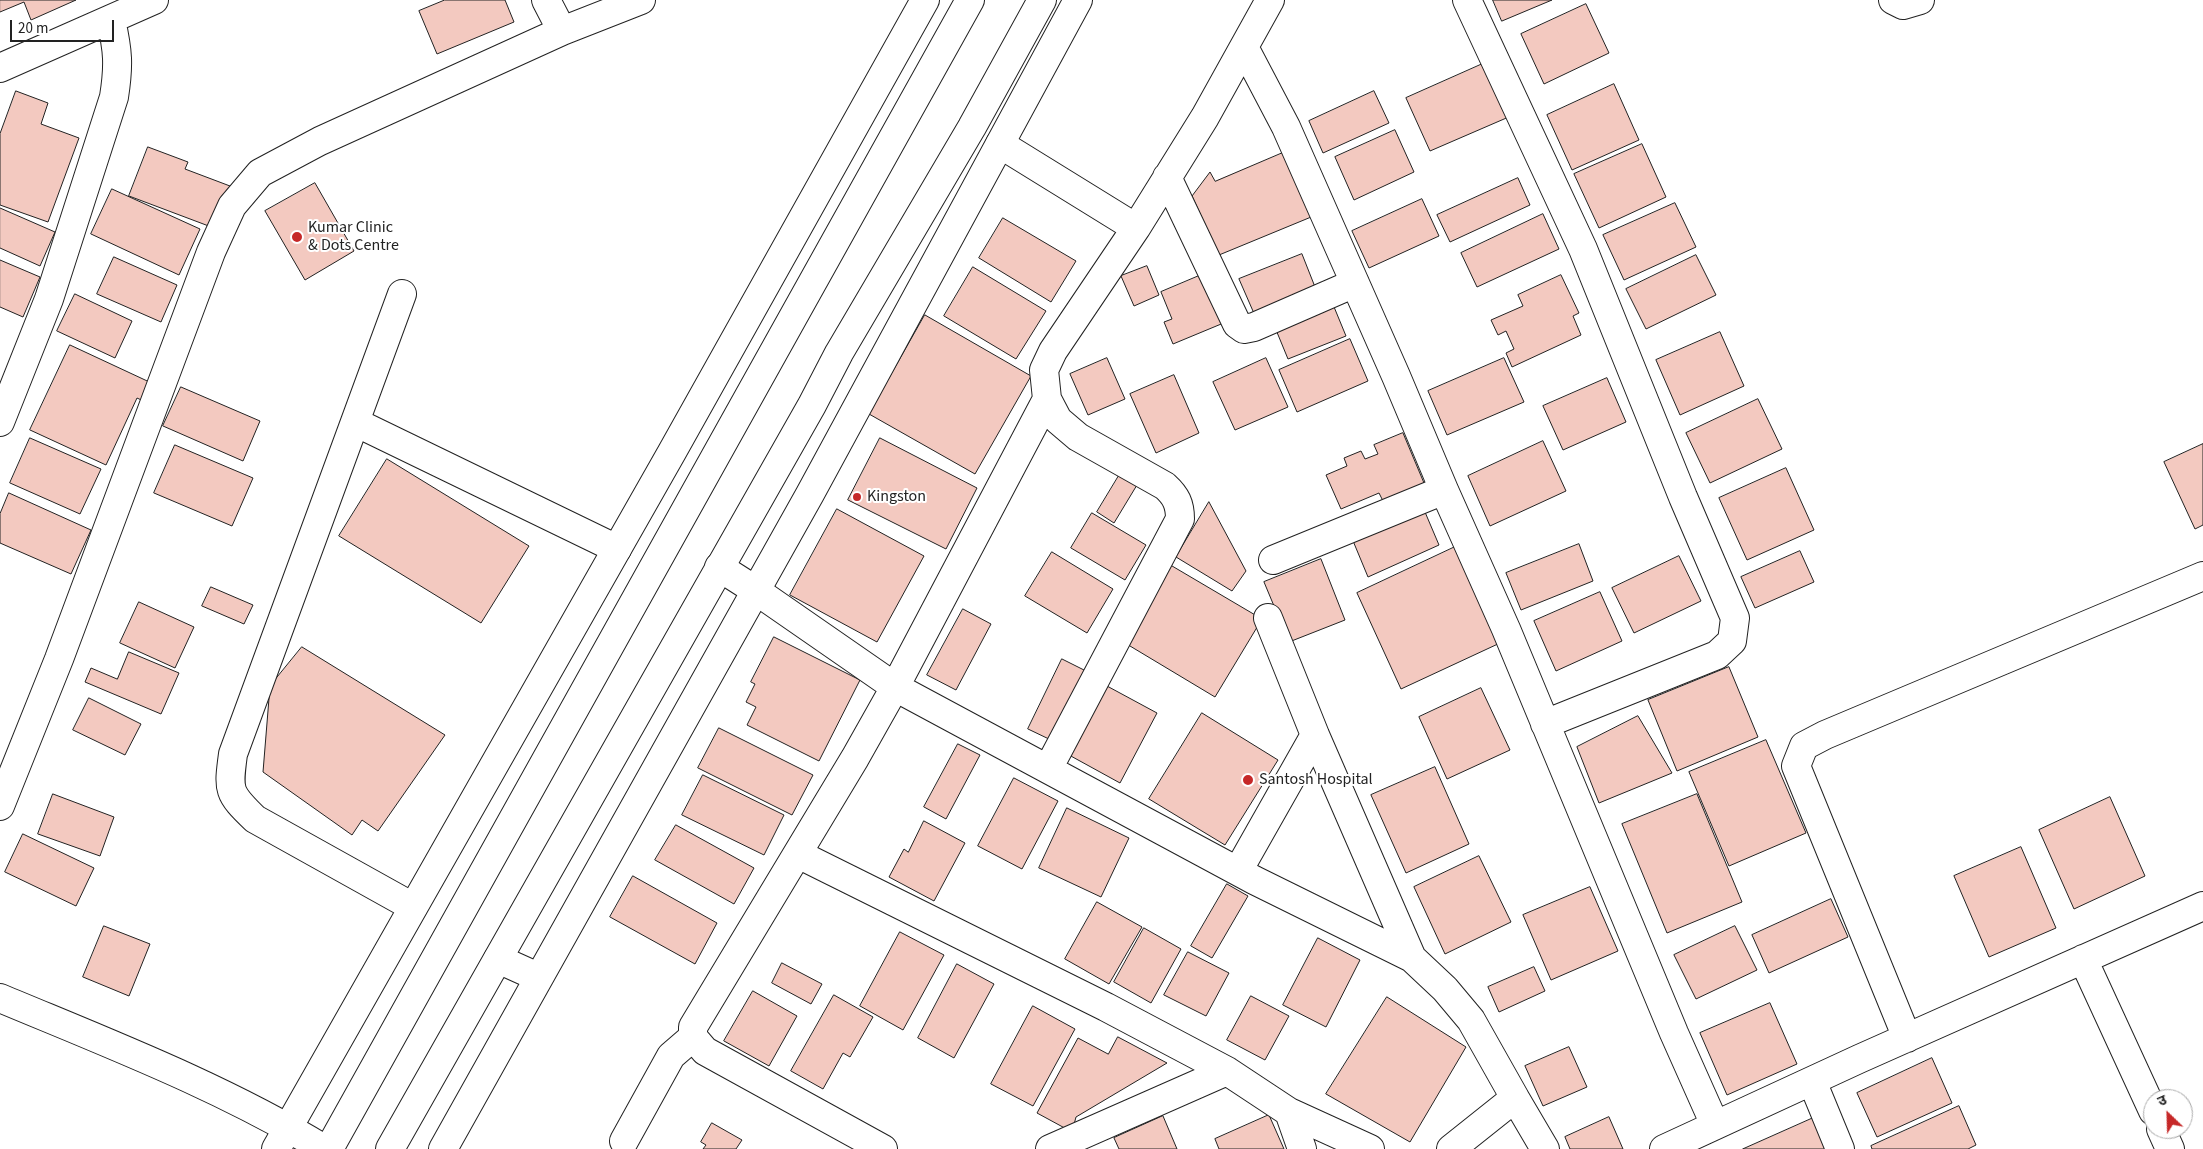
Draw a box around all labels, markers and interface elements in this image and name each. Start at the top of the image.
scale bar [12,10,116,42]
text: 20 m [18,18,48,39]
place label: Kumar Clinic & Dots Centre [308,218,399,256]
marker: Kumar Clinic & Dots Centre [290,230,304,244]
place label: Kingston [867,487,926,507]
marker: Kingston [851,491,863,503]
place label: Santosh Hospital [1259,770,1373,790]
marker: Santosh Hospital [1241,773,1255,787]
north arrow [2143,1089,2193,1139]
text: उ [2154,1090,2170,1112]

